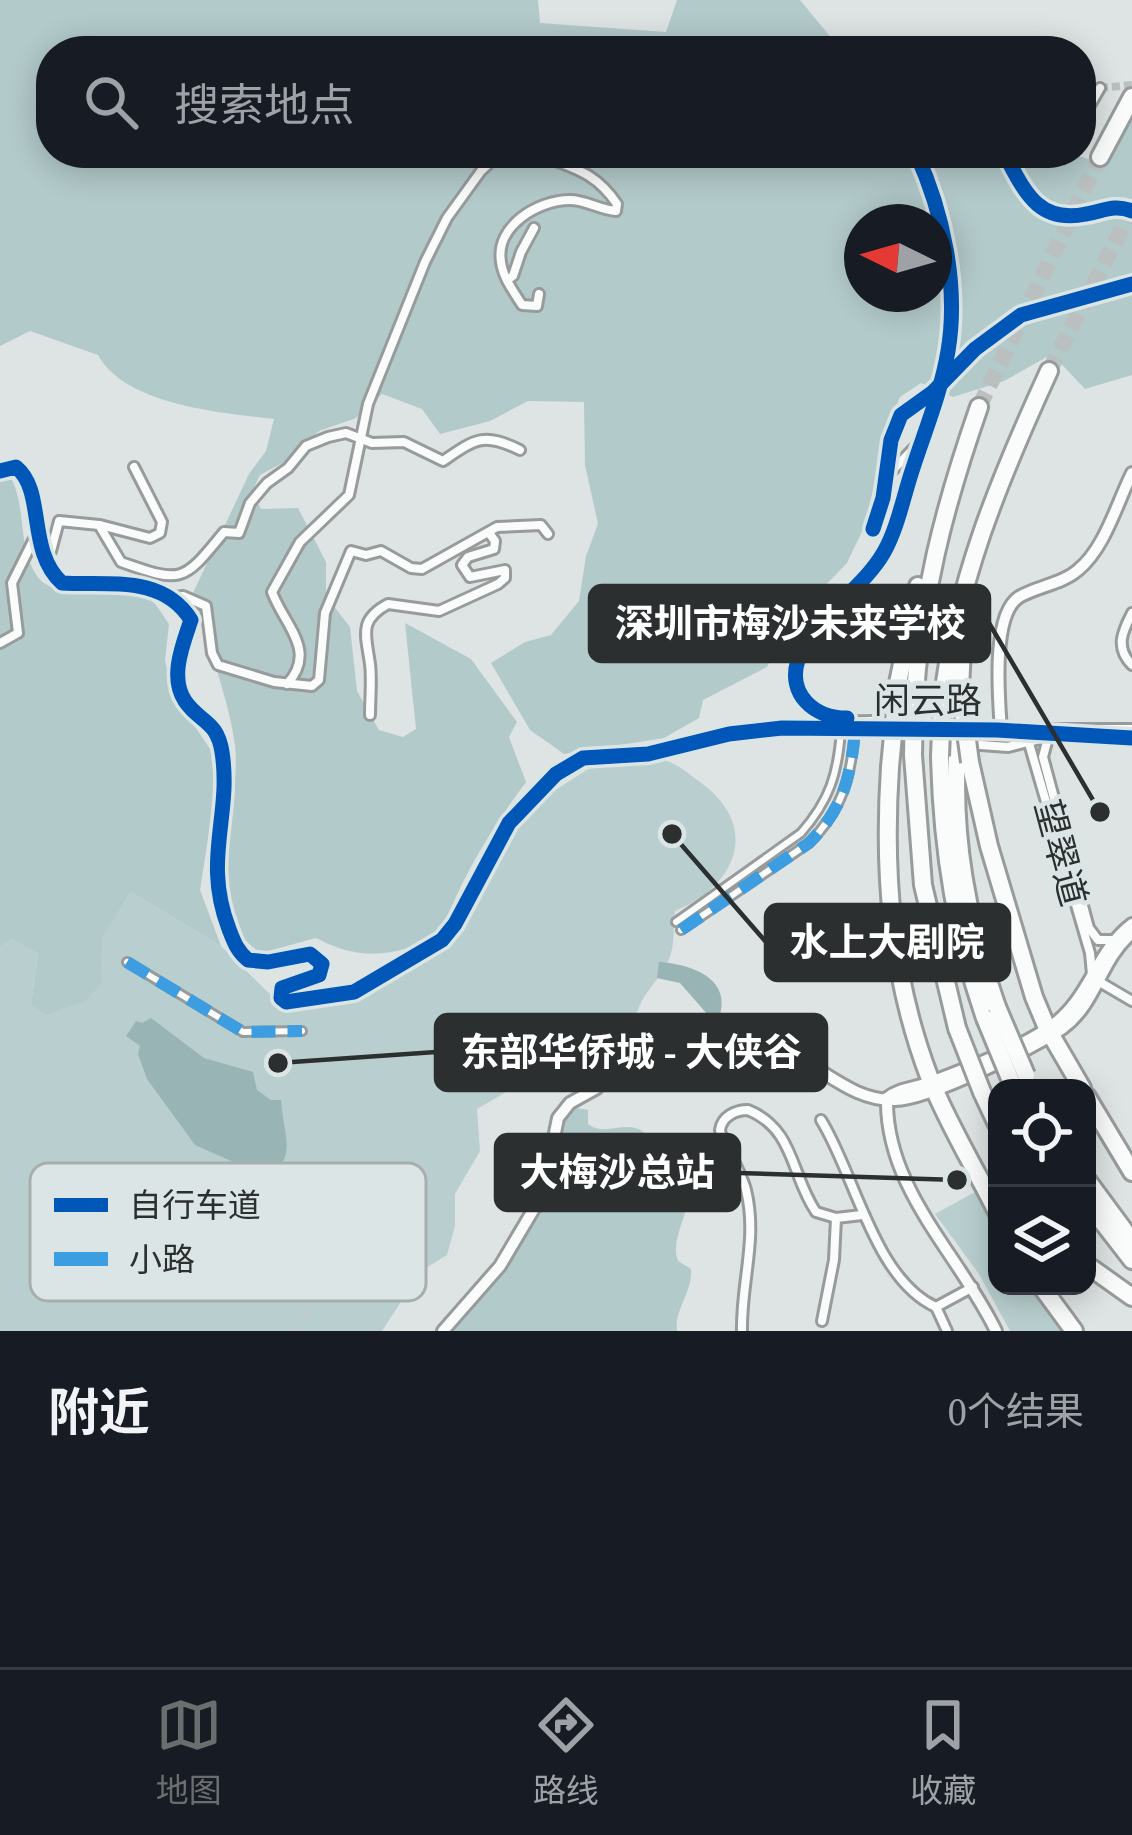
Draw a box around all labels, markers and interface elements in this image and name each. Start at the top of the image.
search box [36,36,1096,168]
icon: search [78,69,144,135]
text: 搜索地点 [174,74,354,136]
north arrow [844,204,952,312]
callout: 深圳市梅沙未来学校 [590,586,989,661]
text: 深圳市梅沙未来学校 [614,597,966,650]
street label: 闲云路 [874,676,982,725]
street label: 望翠道 [1023,794,1099,912]
callout: 水上大剧院 [766,905,1009,980]
text: 水上大剧院 [789,916,985,969]
callout: 东部华侨城 - 大侠谷 [436,1015,826,1090]
text: 东部华侨城 - 大侠谷 [460,1026,802,1079]
map controls [988,1079,1096,1295]
button: locate [988,1079,1096,1187]
callout: 大梅沙总站 [496,1135,739,1210]
text: 大梅沙总站 [519,1146,715,1199]
legend [30,1163,426,1301]
text: 自行车道 [129,1183,261,1228]
button: layers [988,1187,1096,1295]
text: 小路 [129,1237,195,1282]
text: 附近 [48,1377,150,1447]
text: 0个结果 [947,1385,1084,1438]
tab: 地图 [156,1692,222,1813]
tab: 路线 [533,1692,599,1813]
tab: 收藏 [910,1692,976,1813]

